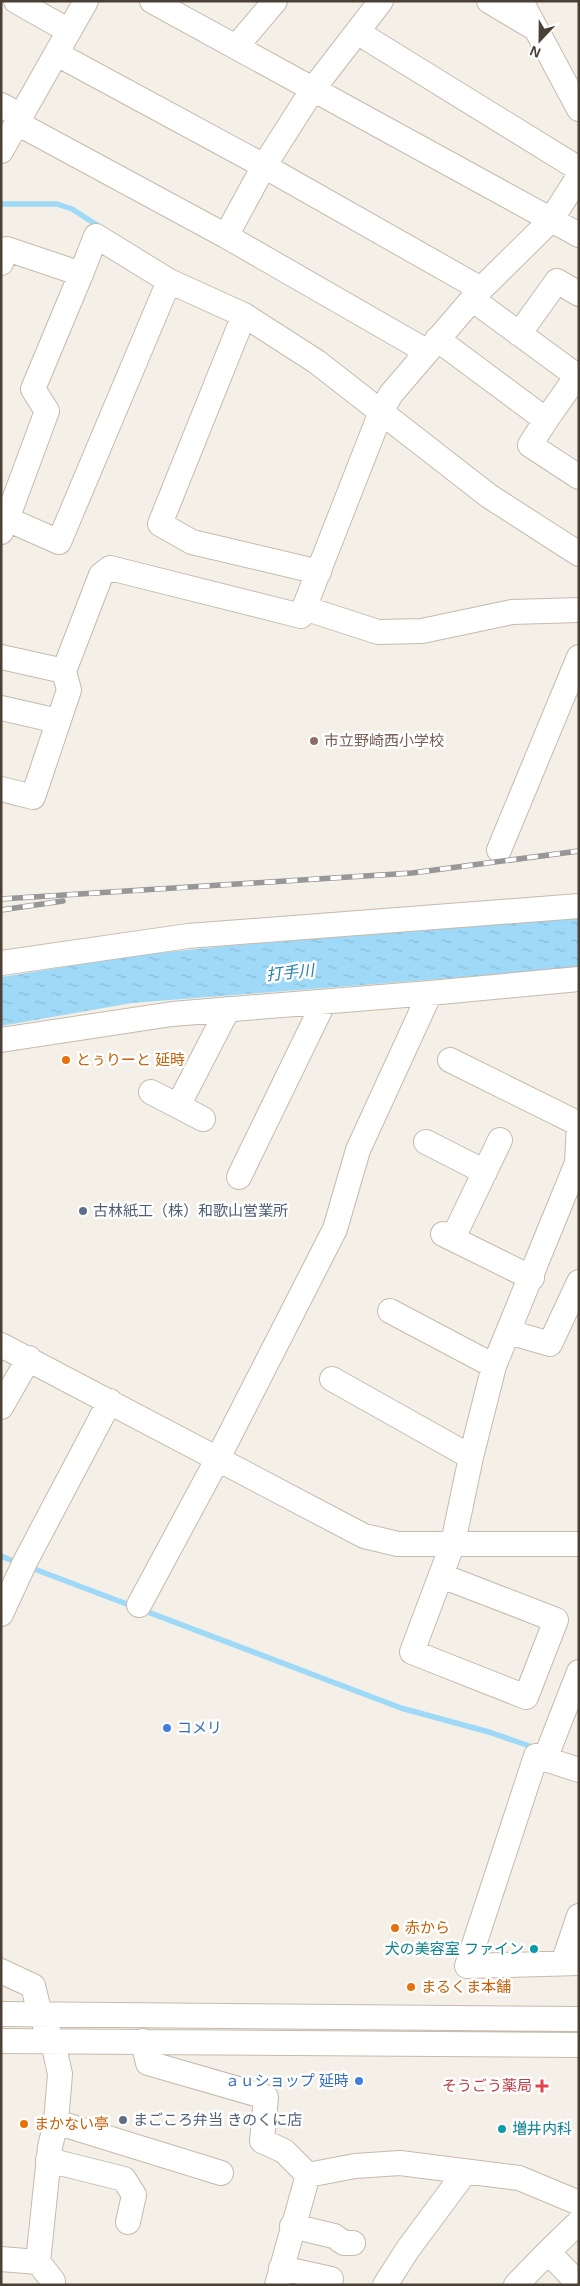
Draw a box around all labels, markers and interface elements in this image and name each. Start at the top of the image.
north arrow [515,15,565,65]
text: N [527,43,543,61]
place label: 市立野崎西小学校 [324,732,444,749]
marker: 市立野崎西小学校 [308,735,320,747]
water label: 打手川 [265,961,317,983]
place label: とぅりーと 延時 [76,1051,185,1068]
marker: とぅりーと 延時 [60,1054,72,1066]
place label: 古林紙工（株）和歌山営業所 [93,1202,288,1219]
marker: 古林紙工（株）和歌山営業所 [77,1205,89,1217]
place label: コメリ [177,1719,222,1736]
marker: コメリ [161,1722,173,1734]
place label: 赤から [405,1919,450,1936]
marker: 赤から [389,1922,401,1934]
place label: 犬の美容室 ファイン [385,1940,524,1957]
marker: 犬の美容室 ファイン [528,1943,540,1955]
place label: まるくま本舗 [421,1978,511,1995]
marker: まるくま本舗 [405,1981,417,1993]
place label: ａｕショップ 延時 [225,2072,349,2089]
marker: ａｕショップ 延時 [353,2075,365,2087]
place label: そうごう薬局 [442,2077,532,2094]
marker: そうごう薬局 [536,2080,548,2092]
place label: まごころ弁当 きのくに店 [133,2111,302,2128]
marker: まごころ弁当 きのくに店 [117,2114,129,2126]
place label: まかない亭 [34,2115,109,2132]
marker: まかない亭 [18,2118,30,2130]
place label: 増井内科 [512,2120,572,2137]
marker: 増井内科 [496,2123,508,2135]

